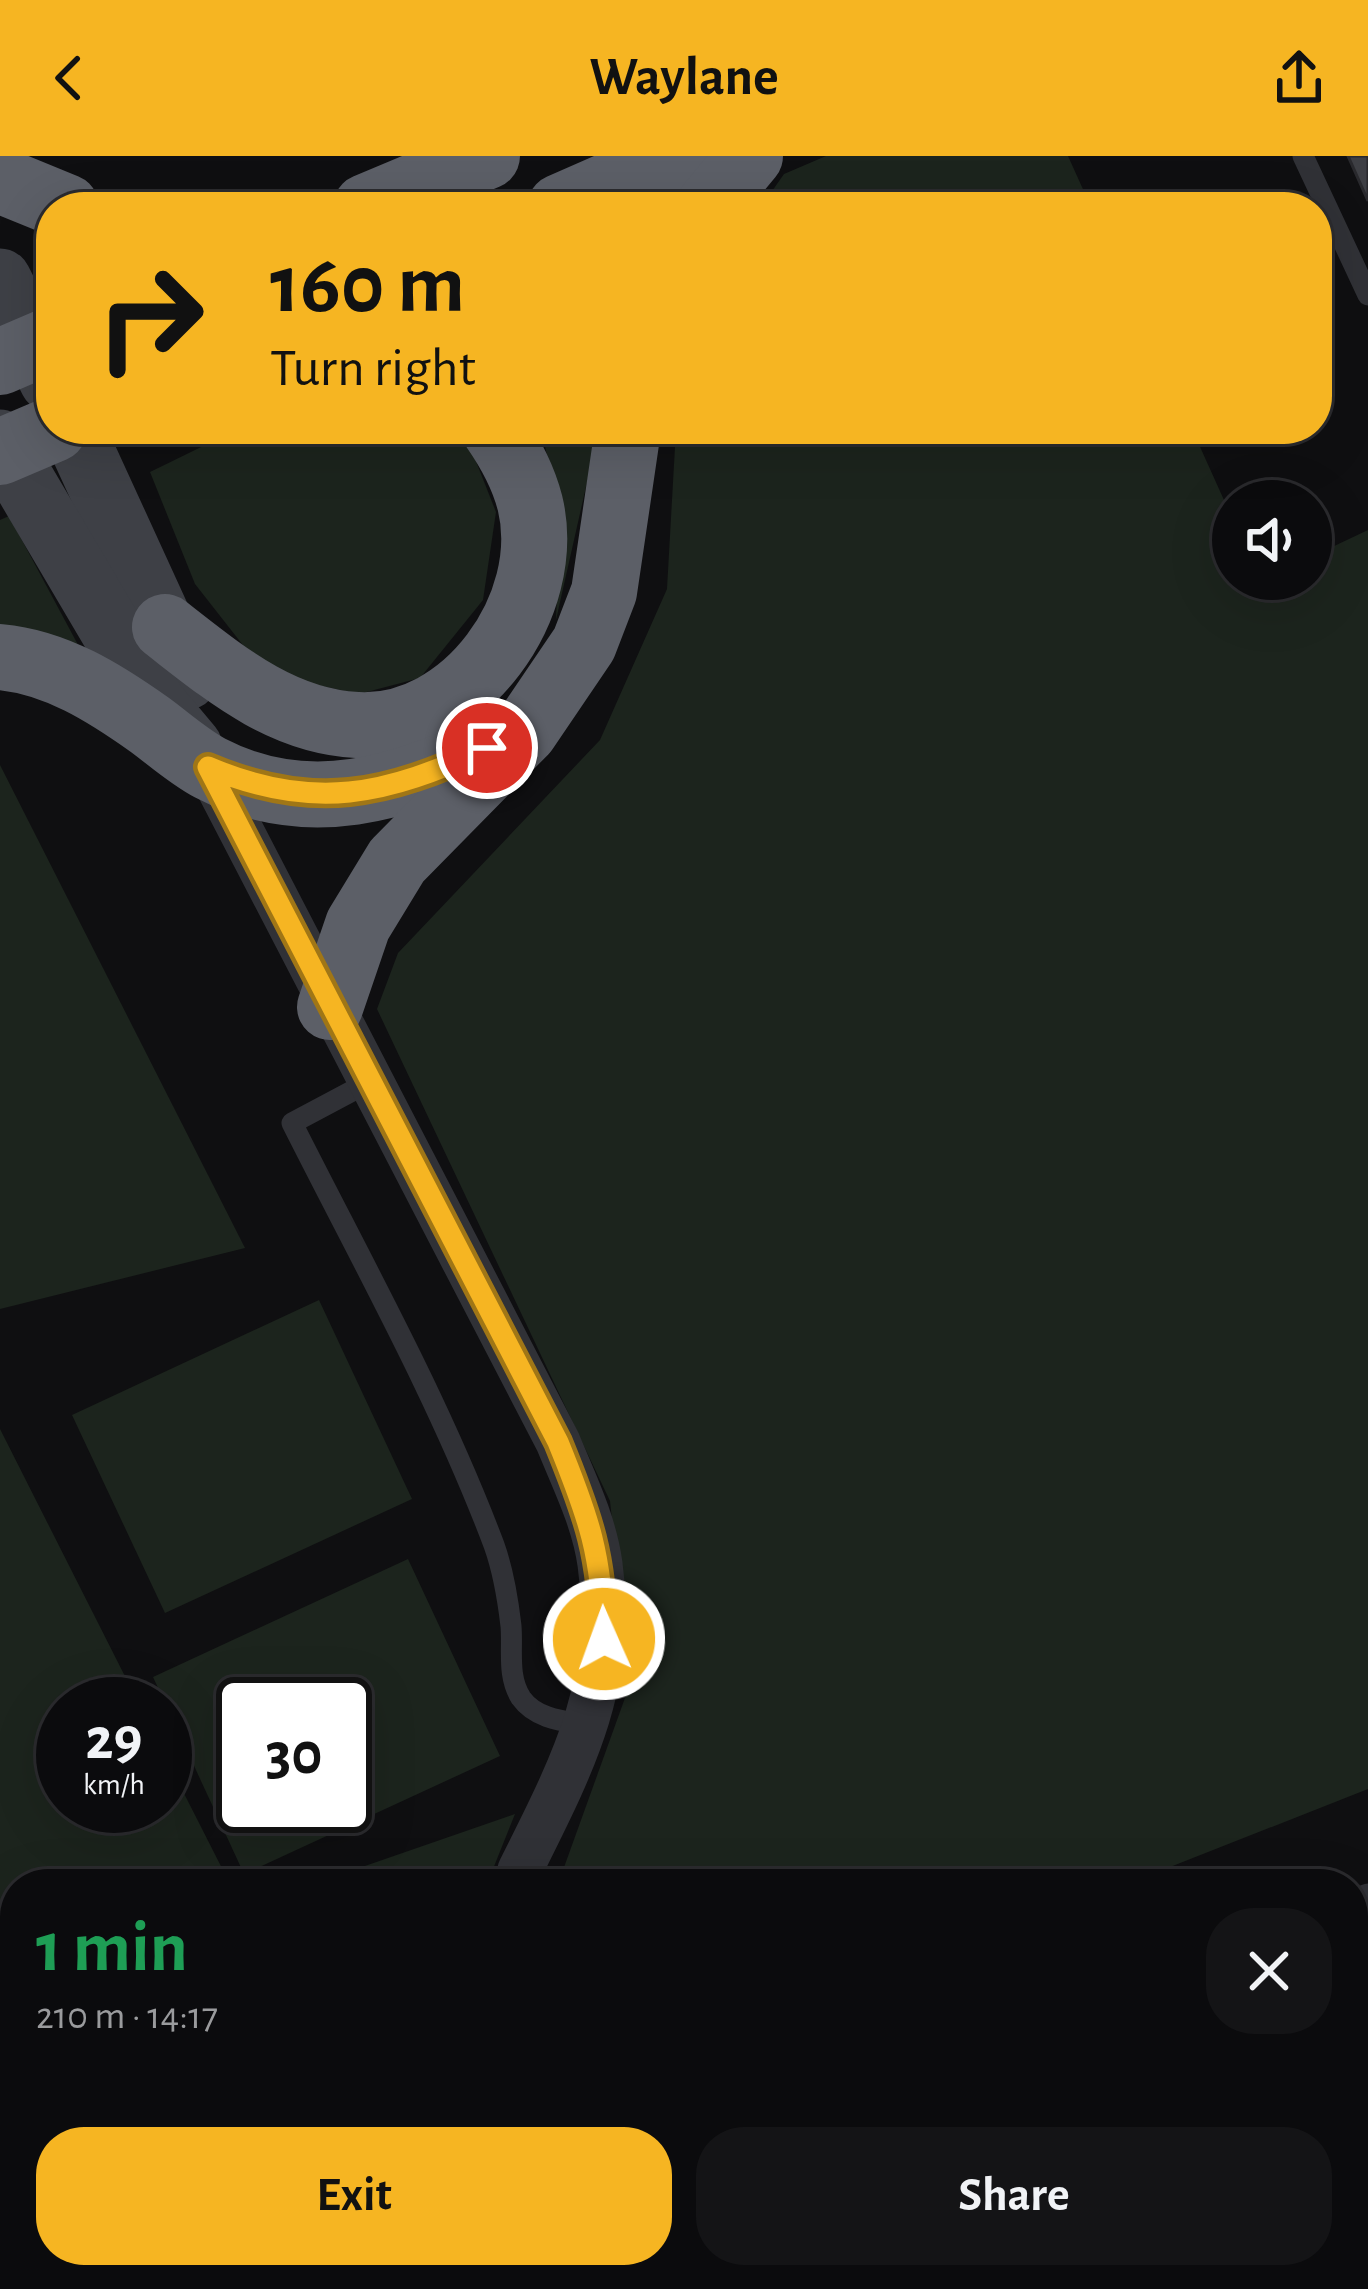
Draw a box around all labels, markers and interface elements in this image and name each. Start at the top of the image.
icon: back [36,45,102,111]
icon: share [1266,45,1332,111]
text: Waylane [589,51,779,105]
icon: right [72,240,228,396]
text: 160 m [270,244,465,328]
text: Turn right [270,342,476,396]
map controls [1212,480,1332,600]
button: sound [1212,480,1332,600]
pin [436,697,538,799]
icon: arrive [454,715,520,781]
position arrow [541,1576,667,1702]
speed limit sign: 30 [216,1677,372,1833]
text: 29 [85,1710,143,1770]
text: km/h [83,1770,145,1800]
button: close [1206,1908,1332,2034]
text: 1 min [36,1912,188,1984]
text: 210 m · 14:17 [36,1997,218,2036]
button: Exit [36,2127,672,2265]
button: Share [696,2127,1332,2265]

